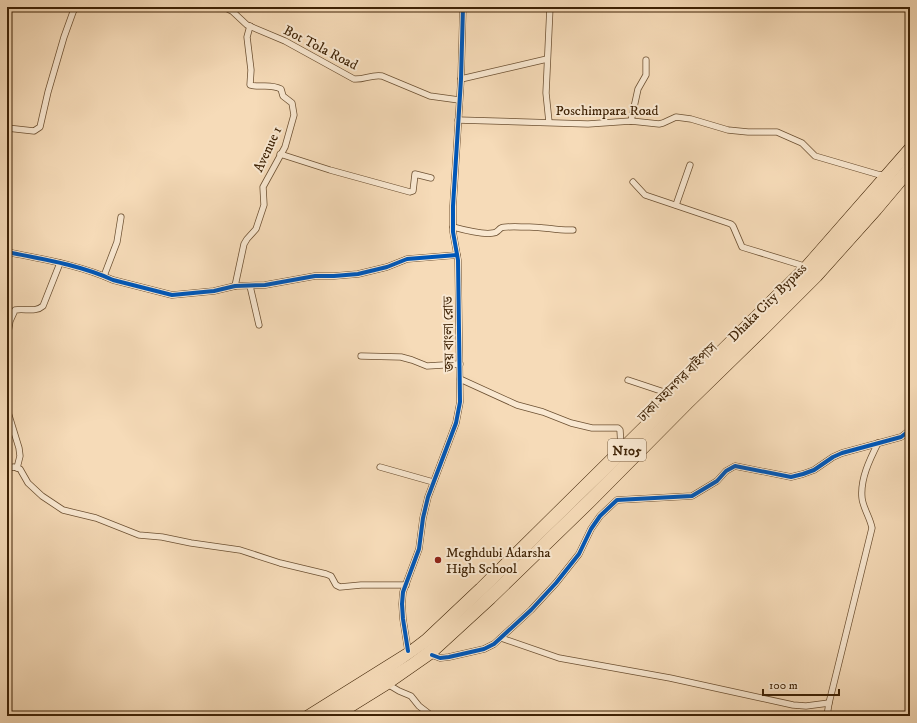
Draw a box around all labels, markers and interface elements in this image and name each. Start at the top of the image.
street label: Bot Tola Road [280,21,361,74]
street label: Poschimpara Road [556,102,658,120]
street label: Avenue 1 [249,124,286,175]
street label: Dhaka City Bypass [724,259,811,346]
street label: জয় বাংলা রোড [439,295,459,373]
street label: ঢাকা মহানগর বাইপাস [633,338,722,427]
road number: N105 [608,439,646,461]
place label: Meghdubi Adarsha High School [446,544,550,578]
marker: Meghdubi Adarsha High School [433,555,443,565]
scale bar [763,671,839,697]
text: 100 m [769,678,798,693]

